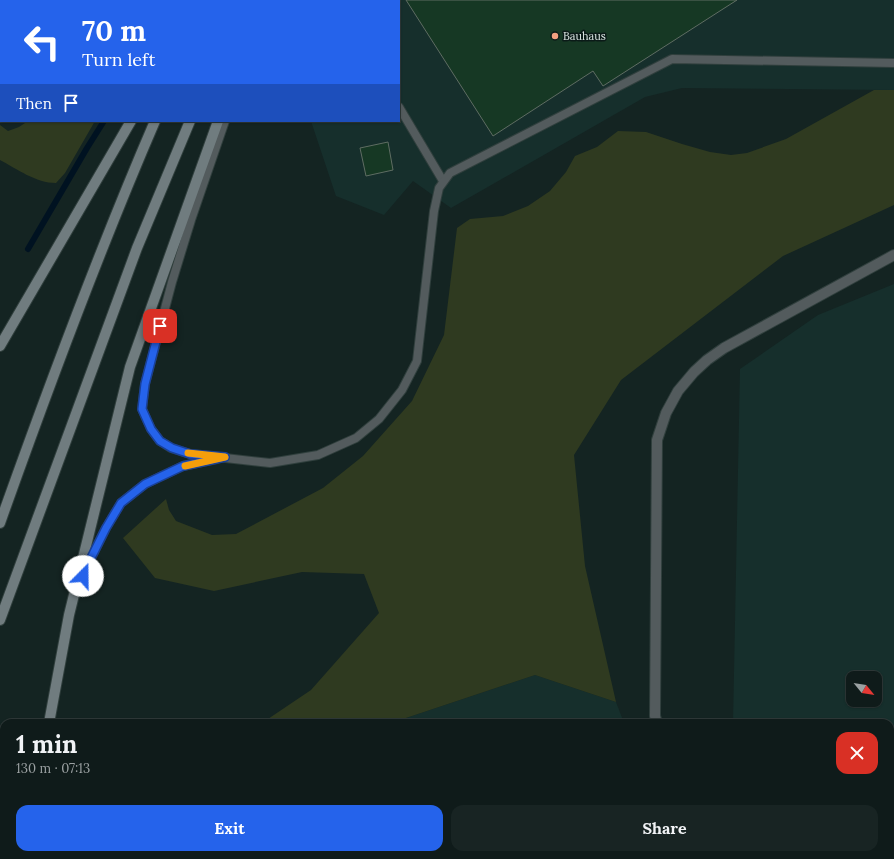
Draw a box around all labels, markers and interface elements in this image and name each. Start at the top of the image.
text: 70 m [82,13,146,49]
icon: left [16,16,68,68]
place label: Bauhaus [563,29,606,43]
marker: Bauhaus [550,31,560,41]
text: Turn left [82,48,155,71]
icon: arrive [60,92,82,114]
text: Then [16,94,52,113]
pin [143,309,177,343]
icon: arrive [149,315,171,337]
position arrow [62,555,104,597]
north arrow [846,671,882,707]
map controls [846,671,882,707]
text: 1 min [16,729,77,760]
button: close [836,732,878,774]
text: 130 m · 07:13 [16,760,90,777]
button: Exit [16,805,443,851]
button: Share [451,805,878,851]

